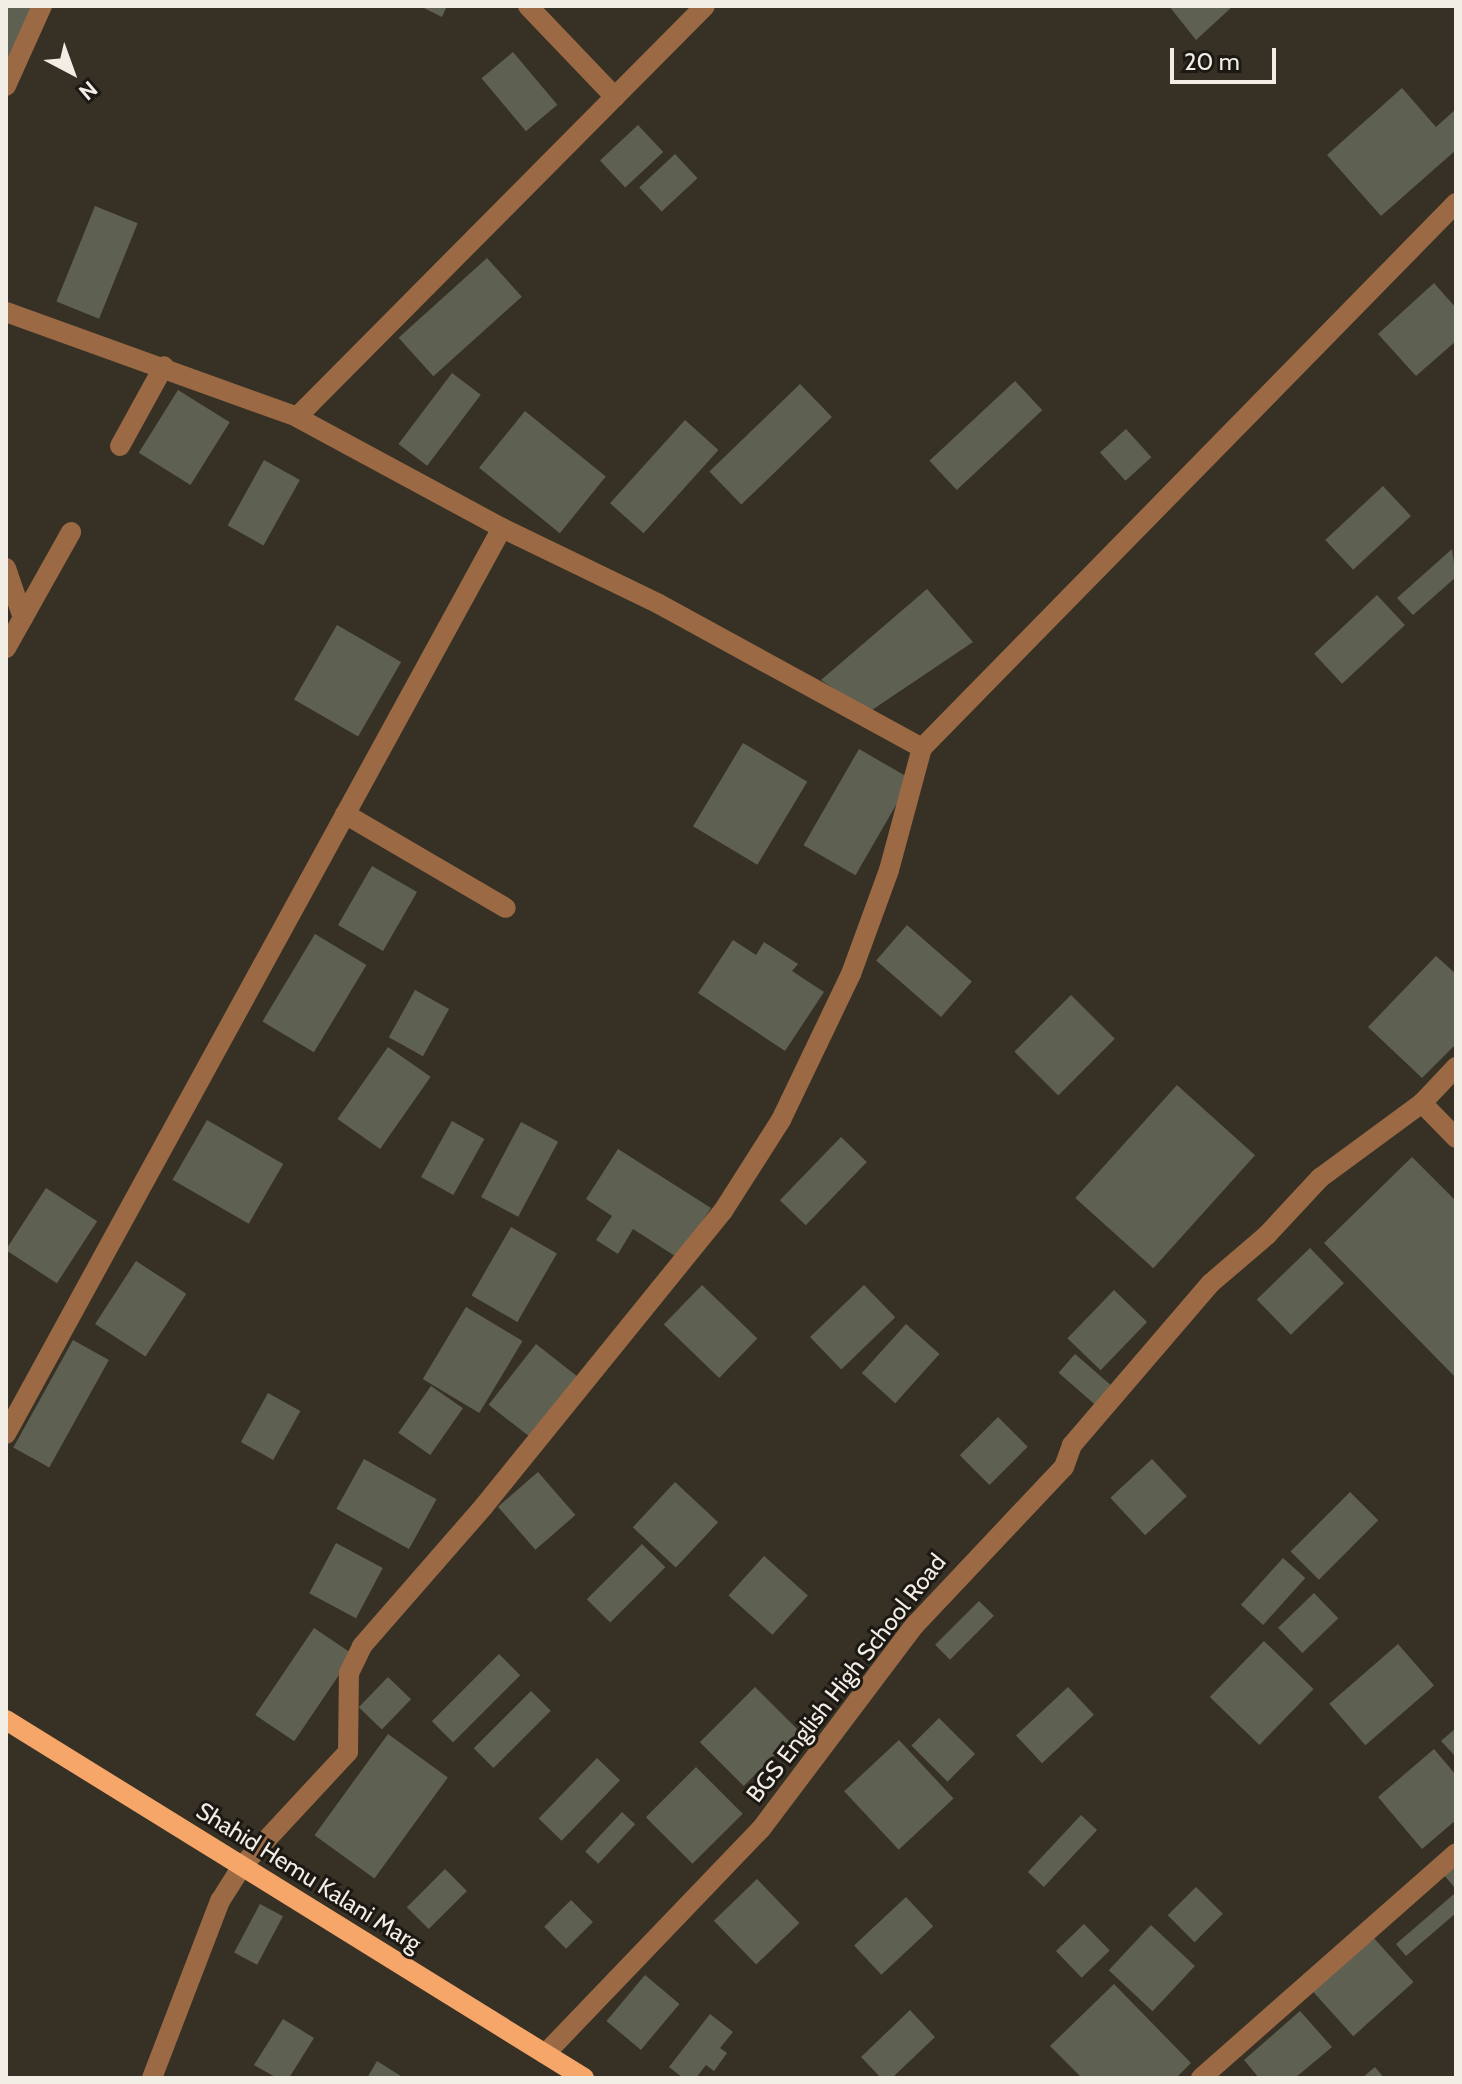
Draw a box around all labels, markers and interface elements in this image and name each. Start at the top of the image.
north arrow [32,32,112,112]
scale bar [1174,32,1280,82]
text: 20 m [1184,47,1240,76]
text: N [73,75,103,106]
street label: BGS English High School Road [740,1548,952,1808]
street label: Shahid Hemu Kalani Marg [191,1796,427,1958]

